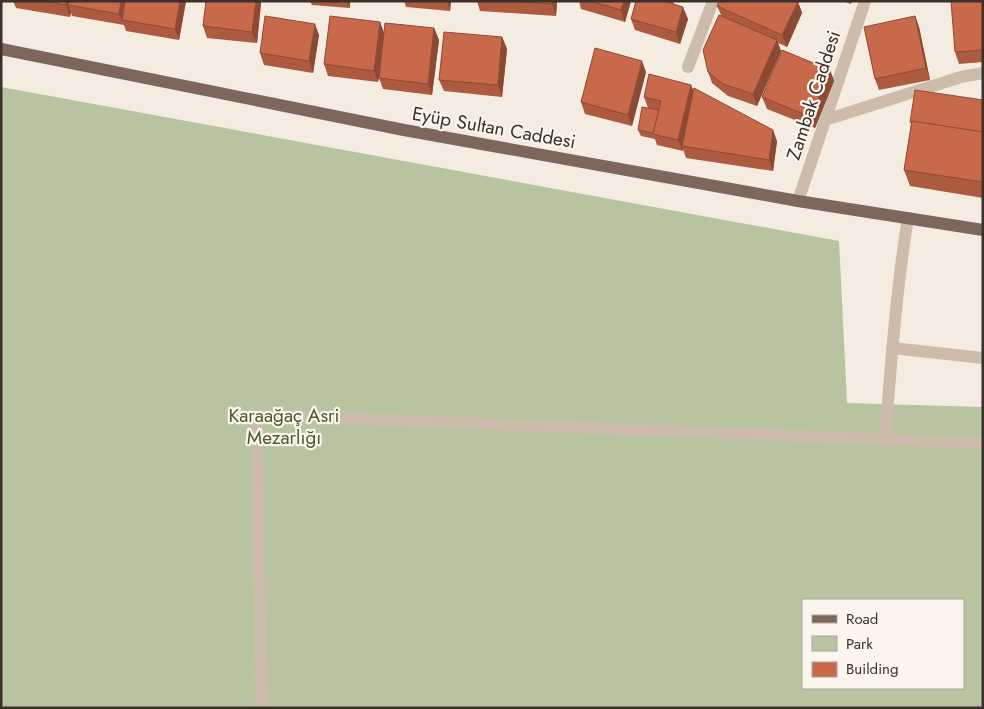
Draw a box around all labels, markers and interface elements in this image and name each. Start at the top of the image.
street label: Zambak Caddesi [780,27,847,163]
street label: Eyüp Sultan Caddesi [410,100,578,155]
park label: Karaağaç Asri Mezarlığı [228,402,340,451]
legend [802,599,964,689]
text: Road [846,608,878,630]
text: Park [846,633,873,655]
text: Building [846,658,898,680]

